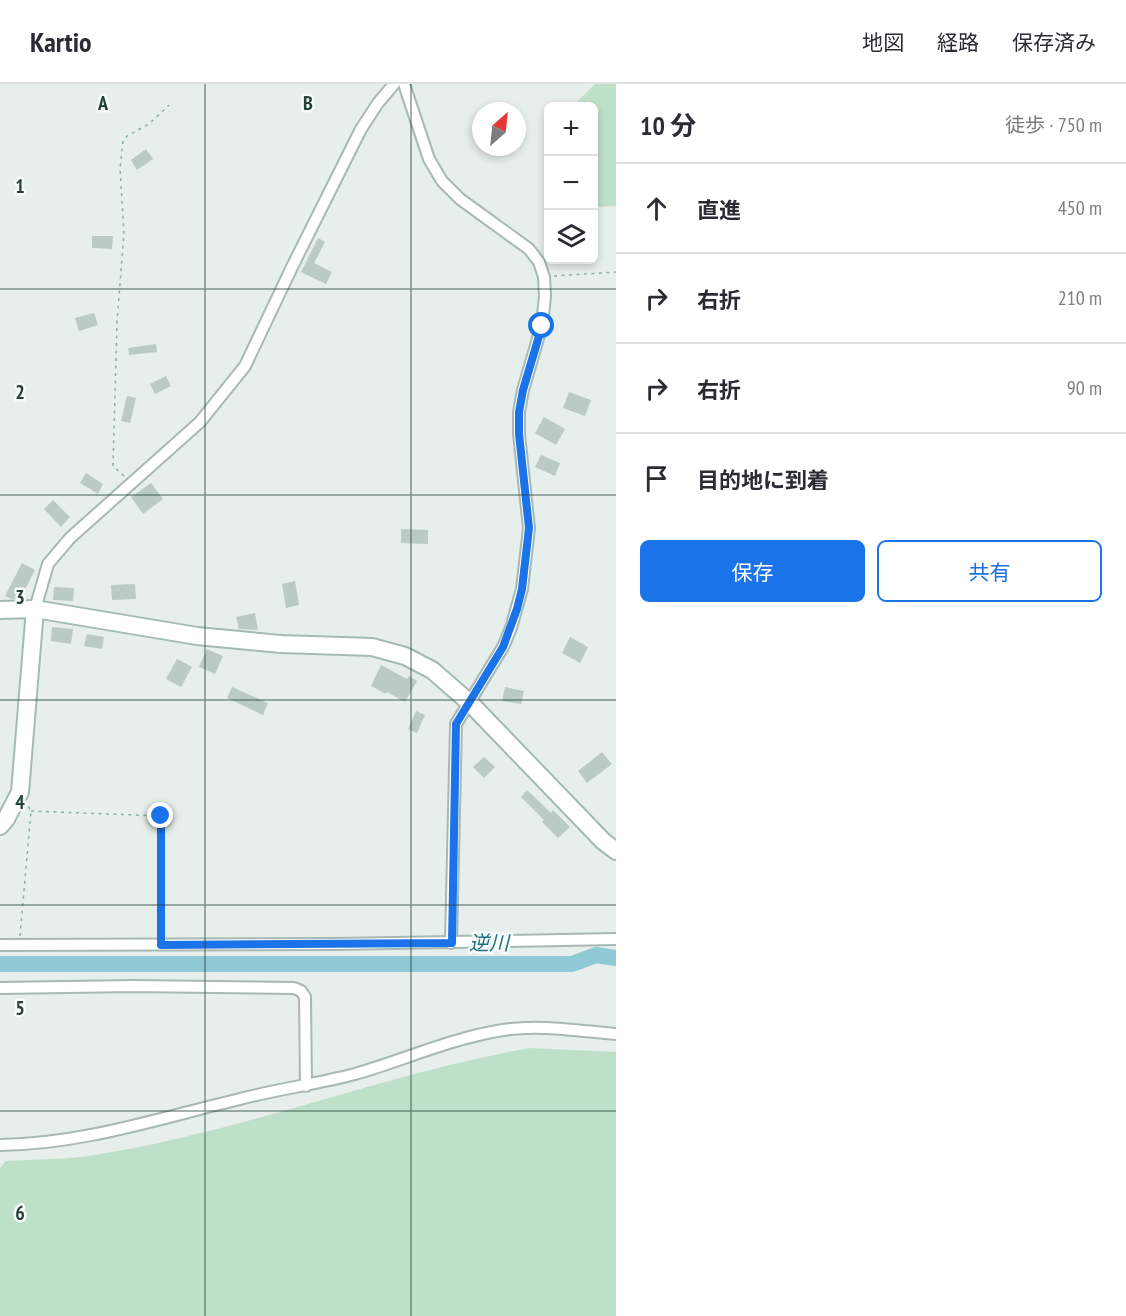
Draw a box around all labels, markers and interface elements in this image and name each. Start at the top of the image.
text: Kartio [30,23,92,60]
text: 地図 [862,29,904,56]
text: 経路 [937,29,979,56]
text: 保存済み [1012,29,1096,56]
text: A [97,90,109,116]
text: B [303,90,313,116]
north arrow [472,102,526,156]
map controls [544,102,598,264]
button: + [544,102,598,156]
text: 10 分 [640,109,696,142]
text: 徒歩 · 750 m [1005,112,1102,138]
button: − [544,156,598,210]
text: 1 [15,173,25,199]
icon: ahead [640,192,673,225]
text: 450 m [1058,195,1102,221]
text: 直進 [697,196,741,224]
button: layers [544,210,598,264]
icon: right [640,282,673,315]
text: 210 m [1058,285,1102,311]
text: 右折 [697,286,741,314]
route start [528,312,554,338]
icon: right [640,372,673,405]
text: 90 m [1067,375,1102,401]
text: 右折 [697,376,741,404]
text: 2 [15,379,25,405]
icon: arrive [640,462,673,495]
text: 目的地に到着 [697,466,829,494]
button: 保存 [640,540,865,602]
button: 共有 [877,540,1102,602]
text: 3 [15,584,25,610]
text: 4 [15,789,25,815]
route end [147,802,173,828]
water label: 逆川 [469,930,511,956]
text: 5 [15,995,25,1021]
text: 6 [15,1200,25,1226]

